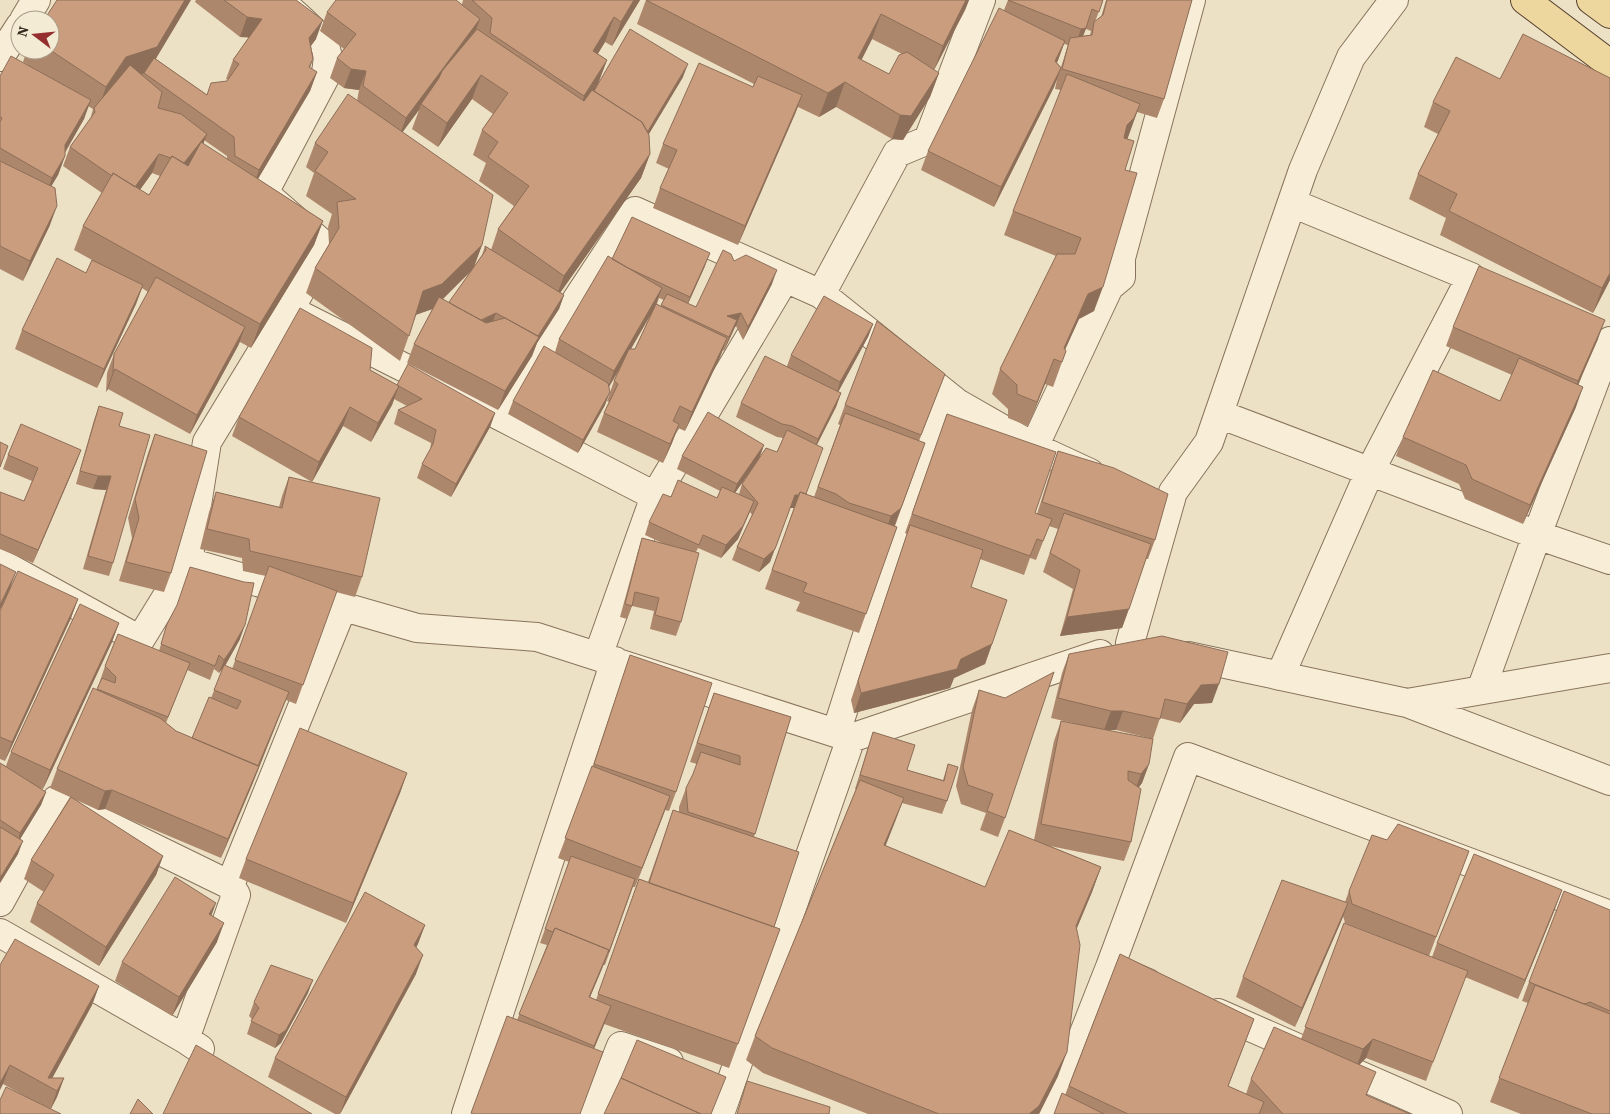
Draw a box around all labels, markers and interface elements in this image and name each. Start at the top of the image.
north arrow [10,10,60,60]
text: N [11,24,34,39]

